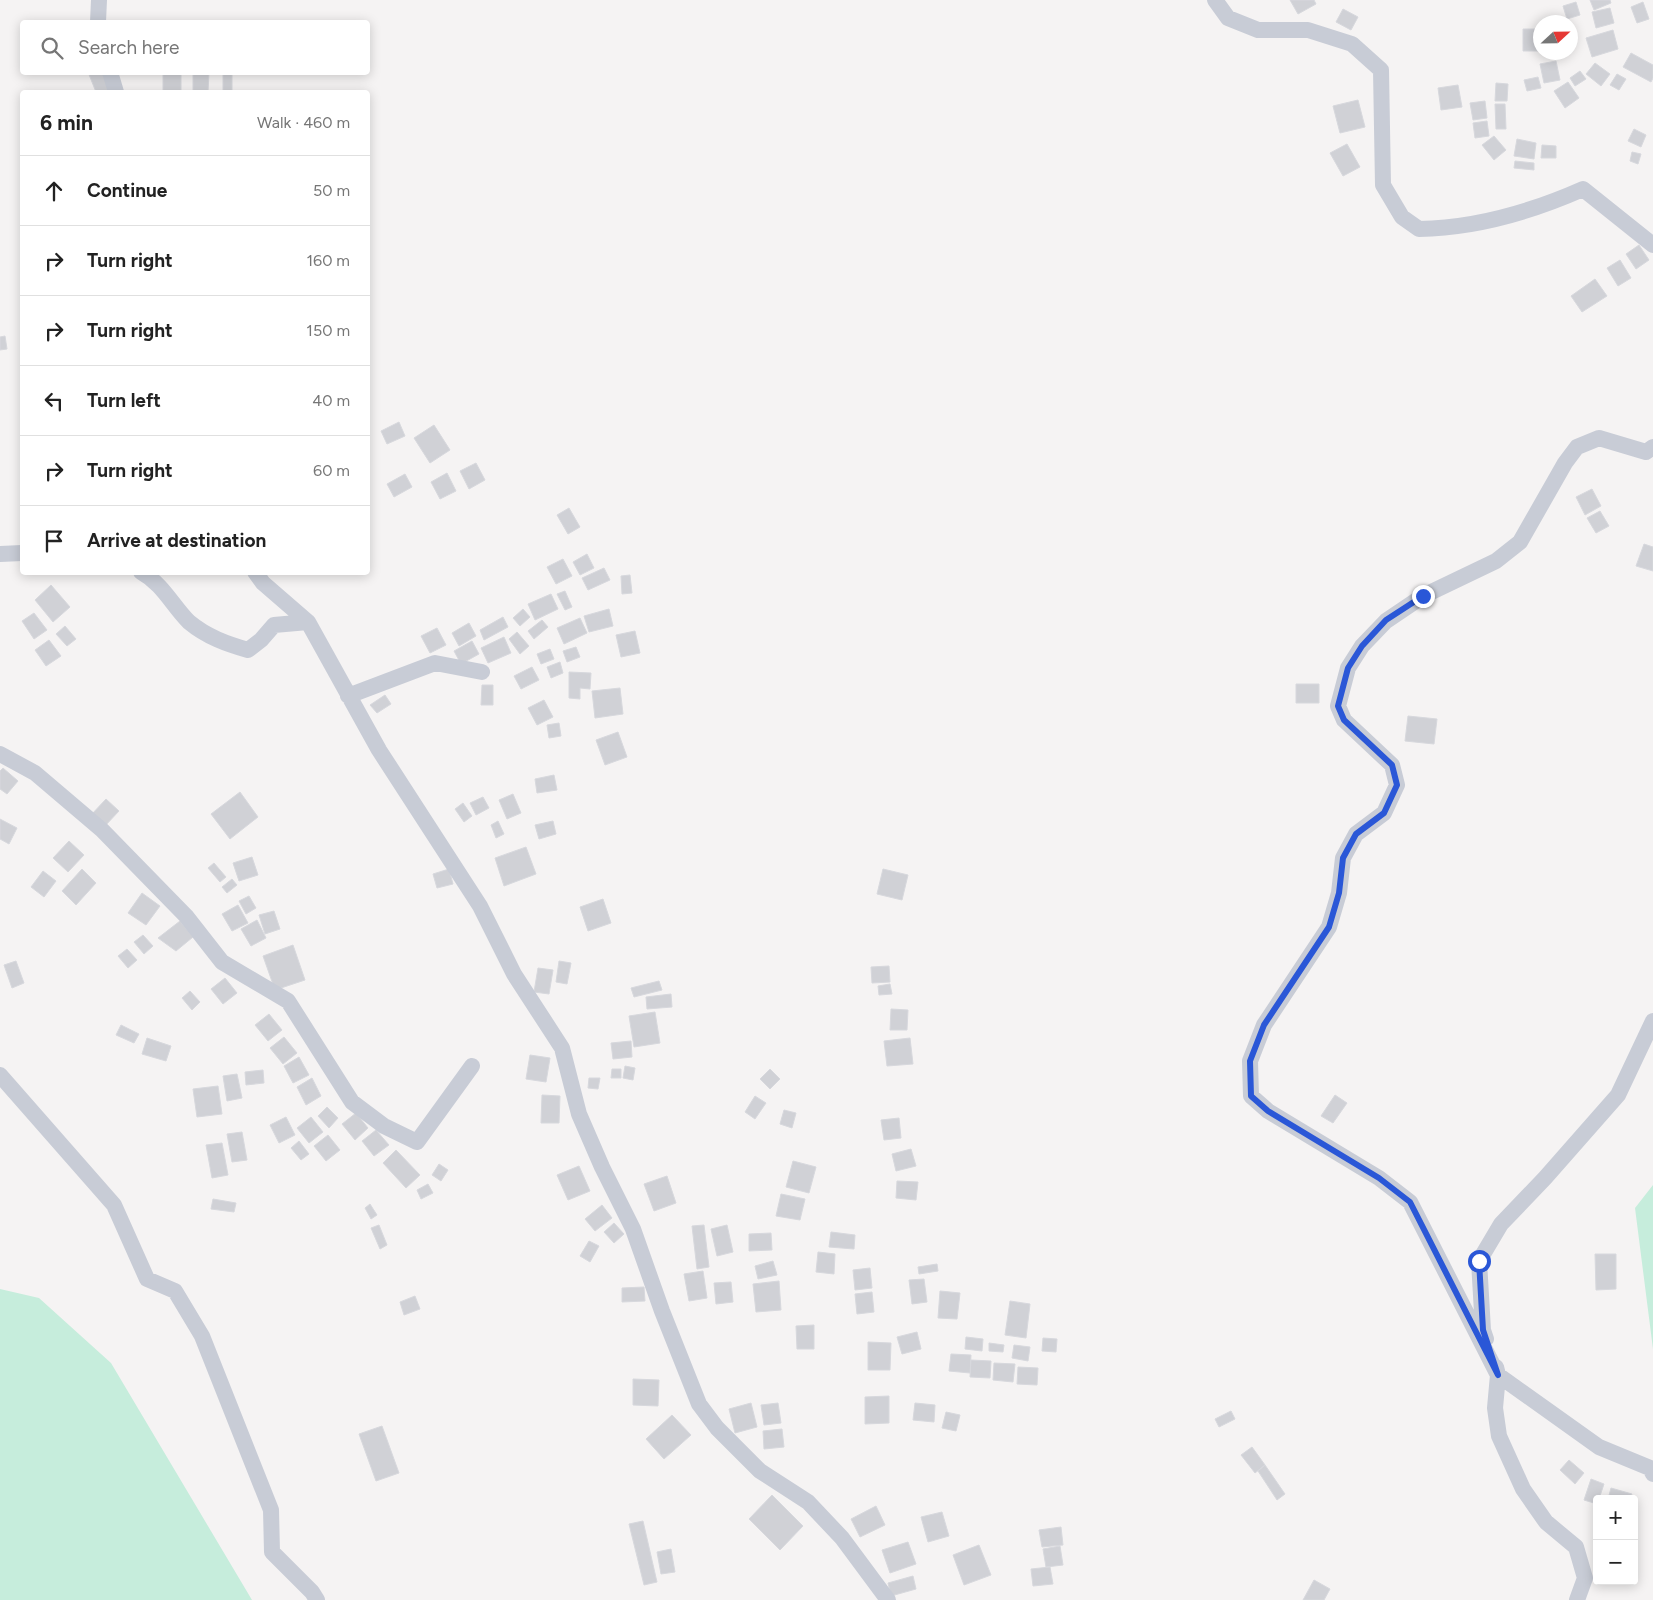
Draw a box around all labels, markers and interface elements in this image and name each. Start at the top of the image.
north arrow [1533,15,1578,60]
search box [20,20,370,75]
icon: search [38,34,66,62]
text: Search here [78,36,180,59]
text: 6 min [40,110,93,135]
text: Walk · 460 m [257,113,350,132]
icon: ahead [40,177,68,205]
text: Continue [87,179,167,202]
text: 50 m [313,181,350,200]
icon: right [40,247,68,275]
text: Turn right [87,249,173,272]
text: 160 m [307,251,350,270]
icon: right [40,317,68,345]
text: Turn right [87,319,173,342]
text: 150 m [306,321,350,340]
icon: left [40,387,68,415]
text: Turn left [87,389,161,412]
text: 40 m [312,391,350,410]
icon: right [40,457,68,485]
text: Turn right [87,459,173,482]
text: 60 m [313,461,350,480]
icon: arrive [40,527,68,555]
text: Arrive at destination [87,529,266,552]
route end [1412,585,1435,608]
route start [1468,1250,1491,1273]
map controls [1593,1495,1638,1585]
button: + [1593,1495,1638,1540]
button: − [1593,1540,1638,1585]

